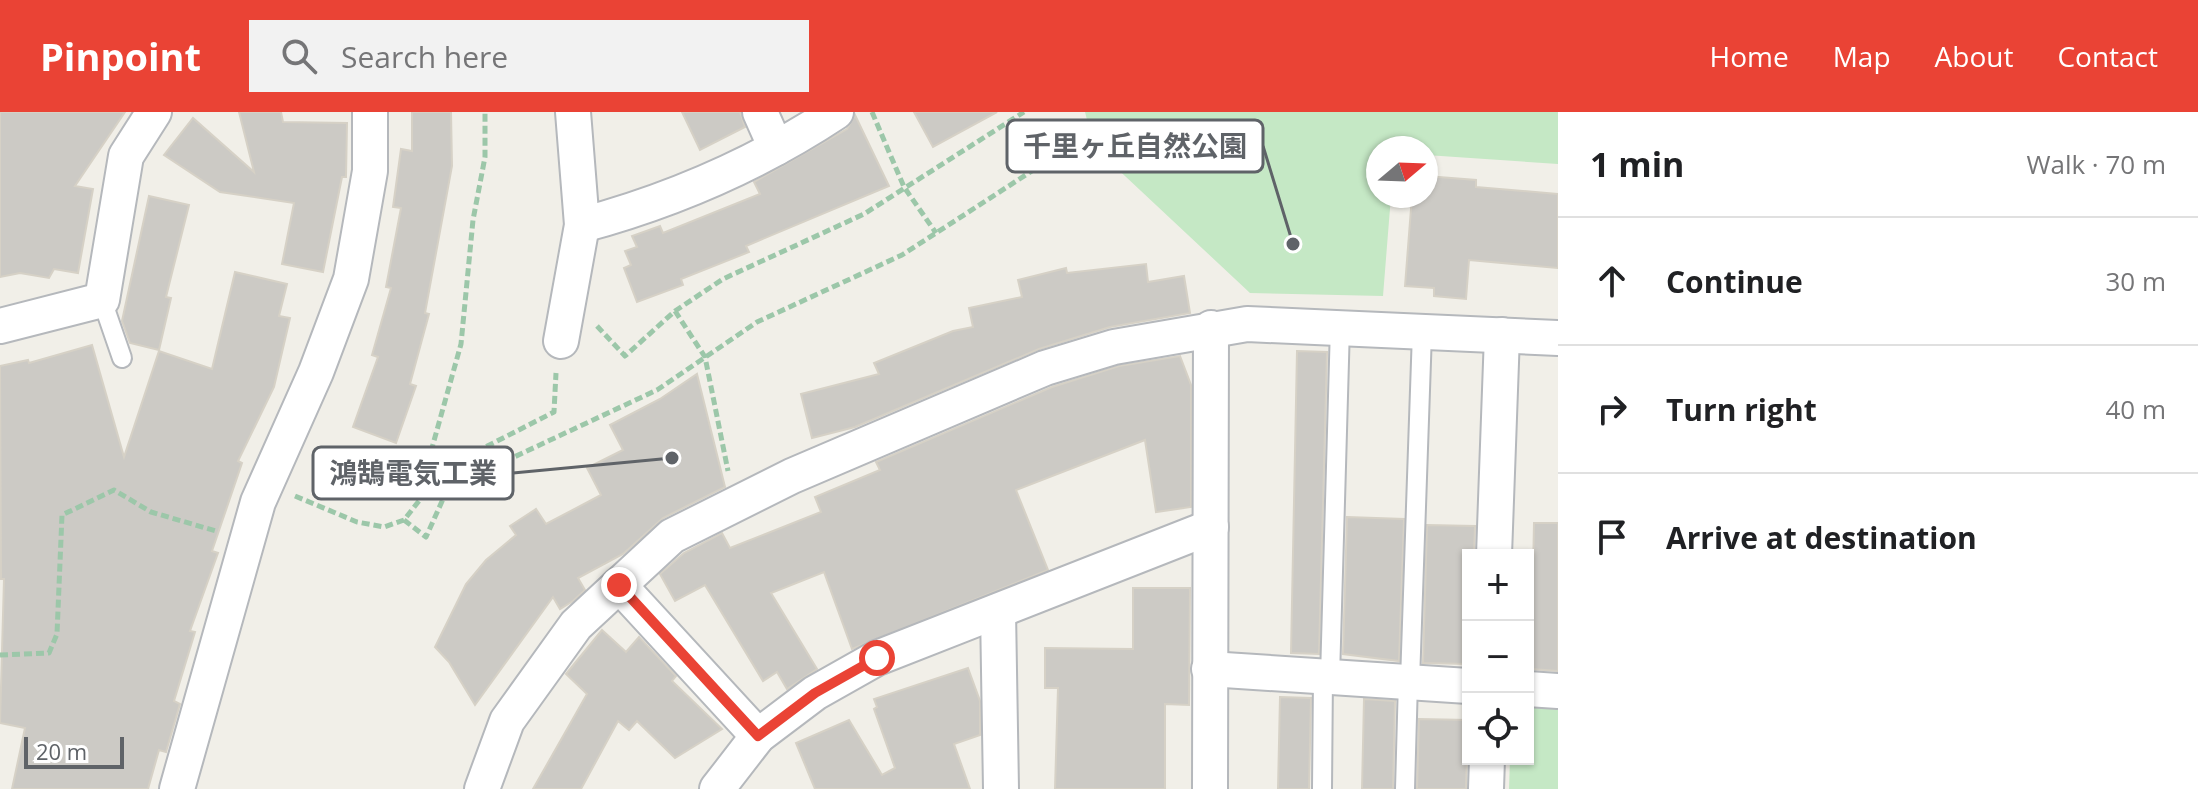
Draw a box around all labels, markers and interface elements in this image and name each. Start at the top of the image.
search box [249,20,809,92]
text: Pinpoint [40,30,201,82]
icon: search [277,34,321,78]
text: Search here [341,36,508,77]
text: Home [1710,37,1789,75]
text: Map [1833,37,1891,75]
text: About [1935,37,2013,75]
text: Contact [2057,37,2158,75]
callout: 千里ヶ丘自然公園 [1007,120,1263,172]
text: 千里ヶ丘自然公園 [1023,126,1247,164]
north arrow [1366,136,1438,208]
text: 1 min [1590,141,1684,187]
text: Walk · 70 m [2026,146,2166,182]
icon: ahead [1590,259,1634,303]
text: Continue [1666,261,1803,302]
text: 30 m [2105,263,2166,299]
icon: right [1590,387,1634,431]
text: Turn right [1666,389,1817,430]
text: 40 m [2105,391,2166,427]
callout: 鴻鵠電気工業 [313,447,513,499]
text: 鴻鵠電気工業 [329,453,497,491]
icon: arrive [1590,515,1634,559]
text: Arrive at destination [1666,517,1977,558]
map controls [1462,549,1534,765]
button: + [1462,549,1534,621]
route end [601,567,637,603]
button: − [1462,621,1534,693]
route start [859,640,895,676]
button: locate [1462,693,1534,765]
scale bar [24,733,124,769]
text: 20 m [36,736,87,766]

